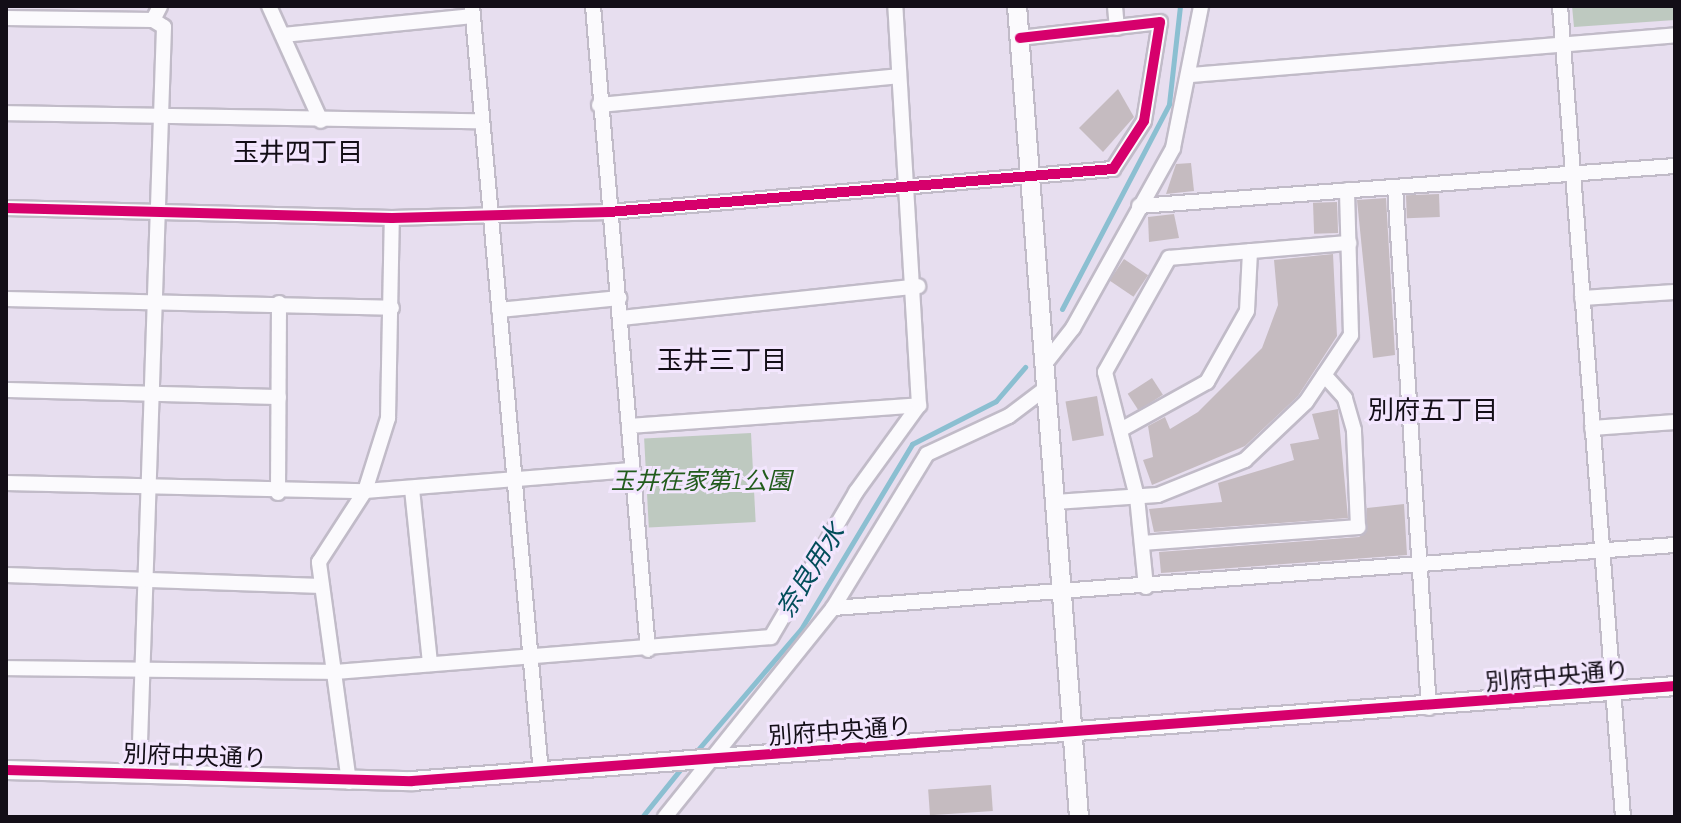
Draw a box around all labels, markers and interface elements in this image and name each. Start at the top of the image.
district label: 玉井四丁目 [233,137,363,169]
district label: 玉井三丁目 [657,345,787,377]
district label: 別府五丁目 [1368,395,1498,427]
park label: 玉井在家第1公園 [611,467,791,495]
water label: 奈良用水 [770,519,852,623]
street label: 別府中央通り [1484,655,1630,697]
street label: 別府中央通り [767,712,913,750]
street label: 別府中央通り [123,739,267,773]

